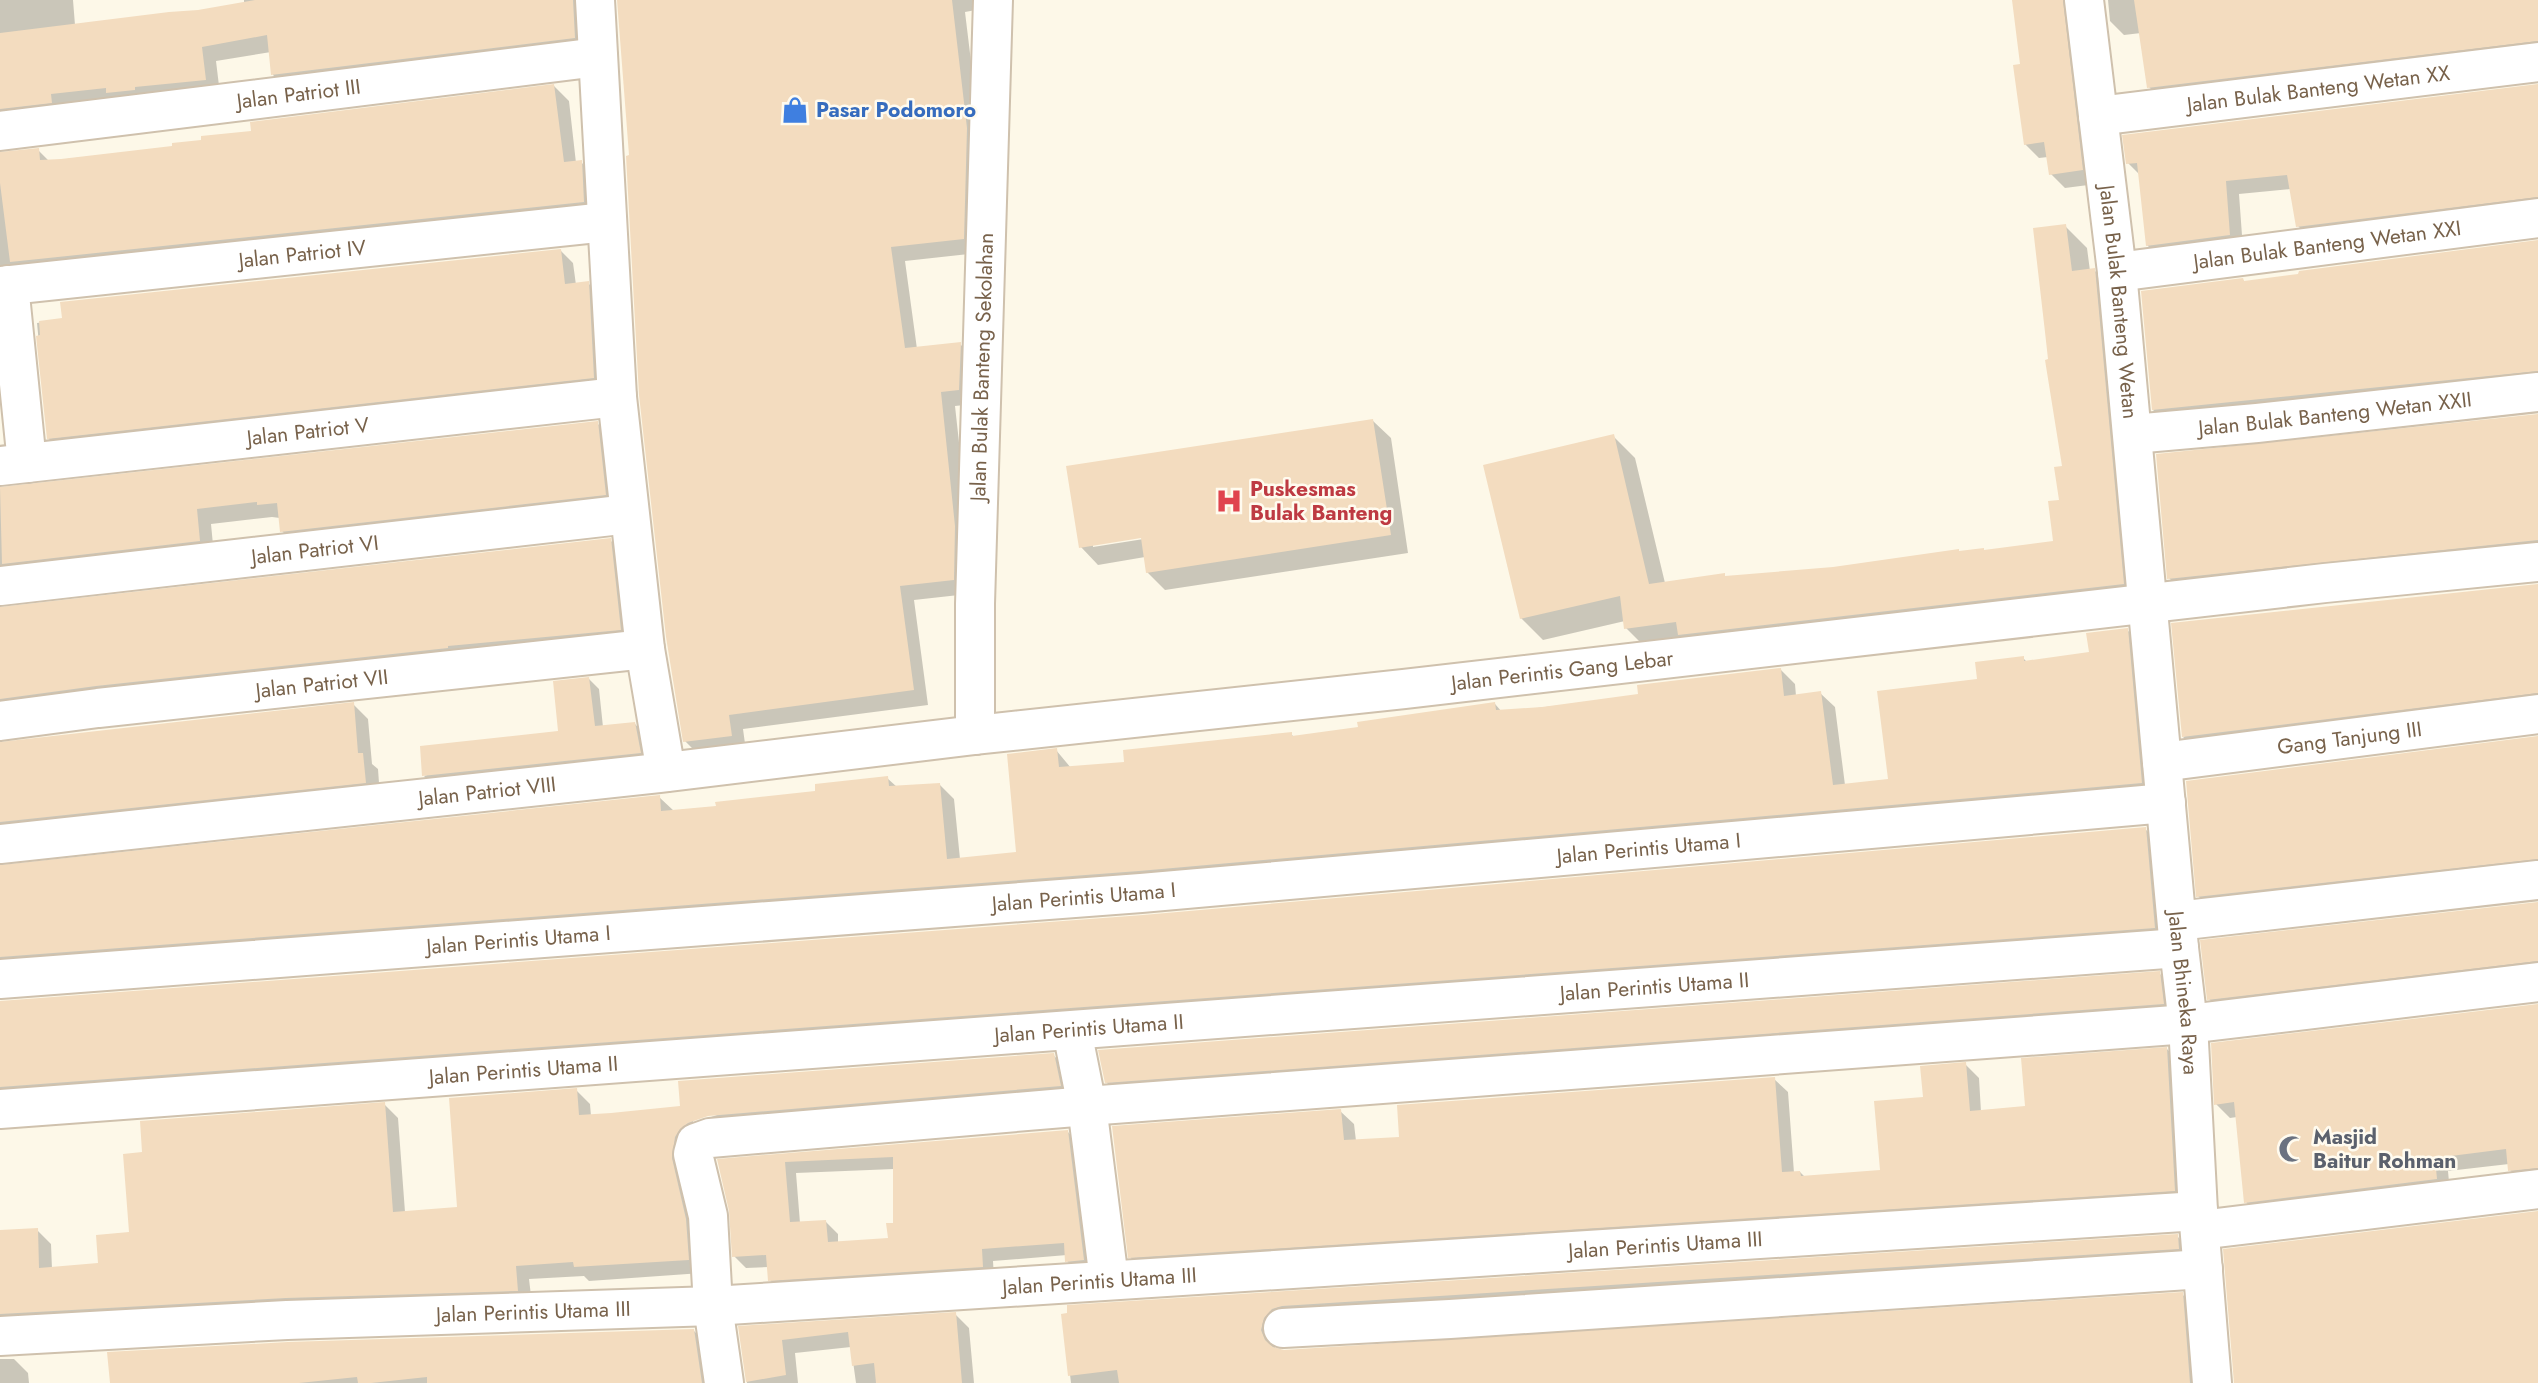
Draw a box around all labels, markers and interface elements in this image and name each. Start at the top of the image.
street label: Jalan Bulak Banteng Wetan XX [2182,58,2452,120]
street label: Jalan Patriot III [232,72,362,117]
shop icon: Pasar Podomoro [780,95,810,125]
place label: Pasar Podomoro [816,95,976,125]
street label: Jalan Bulak Banteng Wetan [2091,180,2145,420]
street label: Jalan Bulak Banteng Wetan XXI [2189,213,2463,277]
street label: Jalan Patriot IV [234,232,368,276]
street label: Jalan Bulak Banteng Sekolahan [963,232,1001,505]
street label: Jalan Bulak Banteng Wetan XXII [2194,384,2473,443]
street label: Jalan Patriot V [242,410,371,454]
place label: Puskesmas Bulak Banteng [1250,474,1392,528]
hospital icon: Puskesmas Bulak Banteng [1214,486,1244,516]
street label: Jalan Patriot VI [247,528,380,572]
street label: Jalan Perintis Gang Lebar [1447,643,1676,699]
street label: Jalan Patriot VII [251,662,390,706]
street label: Gang Tanjung III [2275,714,2424,762]
street label: Jalan Patriot VIII [414,769,558,814]
street label: Jalan Perintis Utama I [1553,825,1742,872]
street label: Jalan Perintis Utama I [988,875,1177,919]
street label: Jalan Bhineka Raya [2160,907,2206,1076]
street label: Jalan Perintis Utama I [422,918,612,962]
street label: Jalan Perintis Utama II [1556,965,1750,1009]
street label: Jalan Perintis Utama II [990,1007,1185,1051]
street label: Jalan Perintis Utama II [425,1048,619,1092]
place label: Masjid Baitur Rohman [2313,1122,2456,1176]
mosque icon: Masjid Baitur Rohman [2277,1134,2307,1164]
street label: Jalan Perintis Utama III [1564,1224,1764,1266]
street label: Jalan Perintis Utama III [998,1260,1198,1303]
street label: Jalan Perintis Utama III [433,1294,631,1330]

